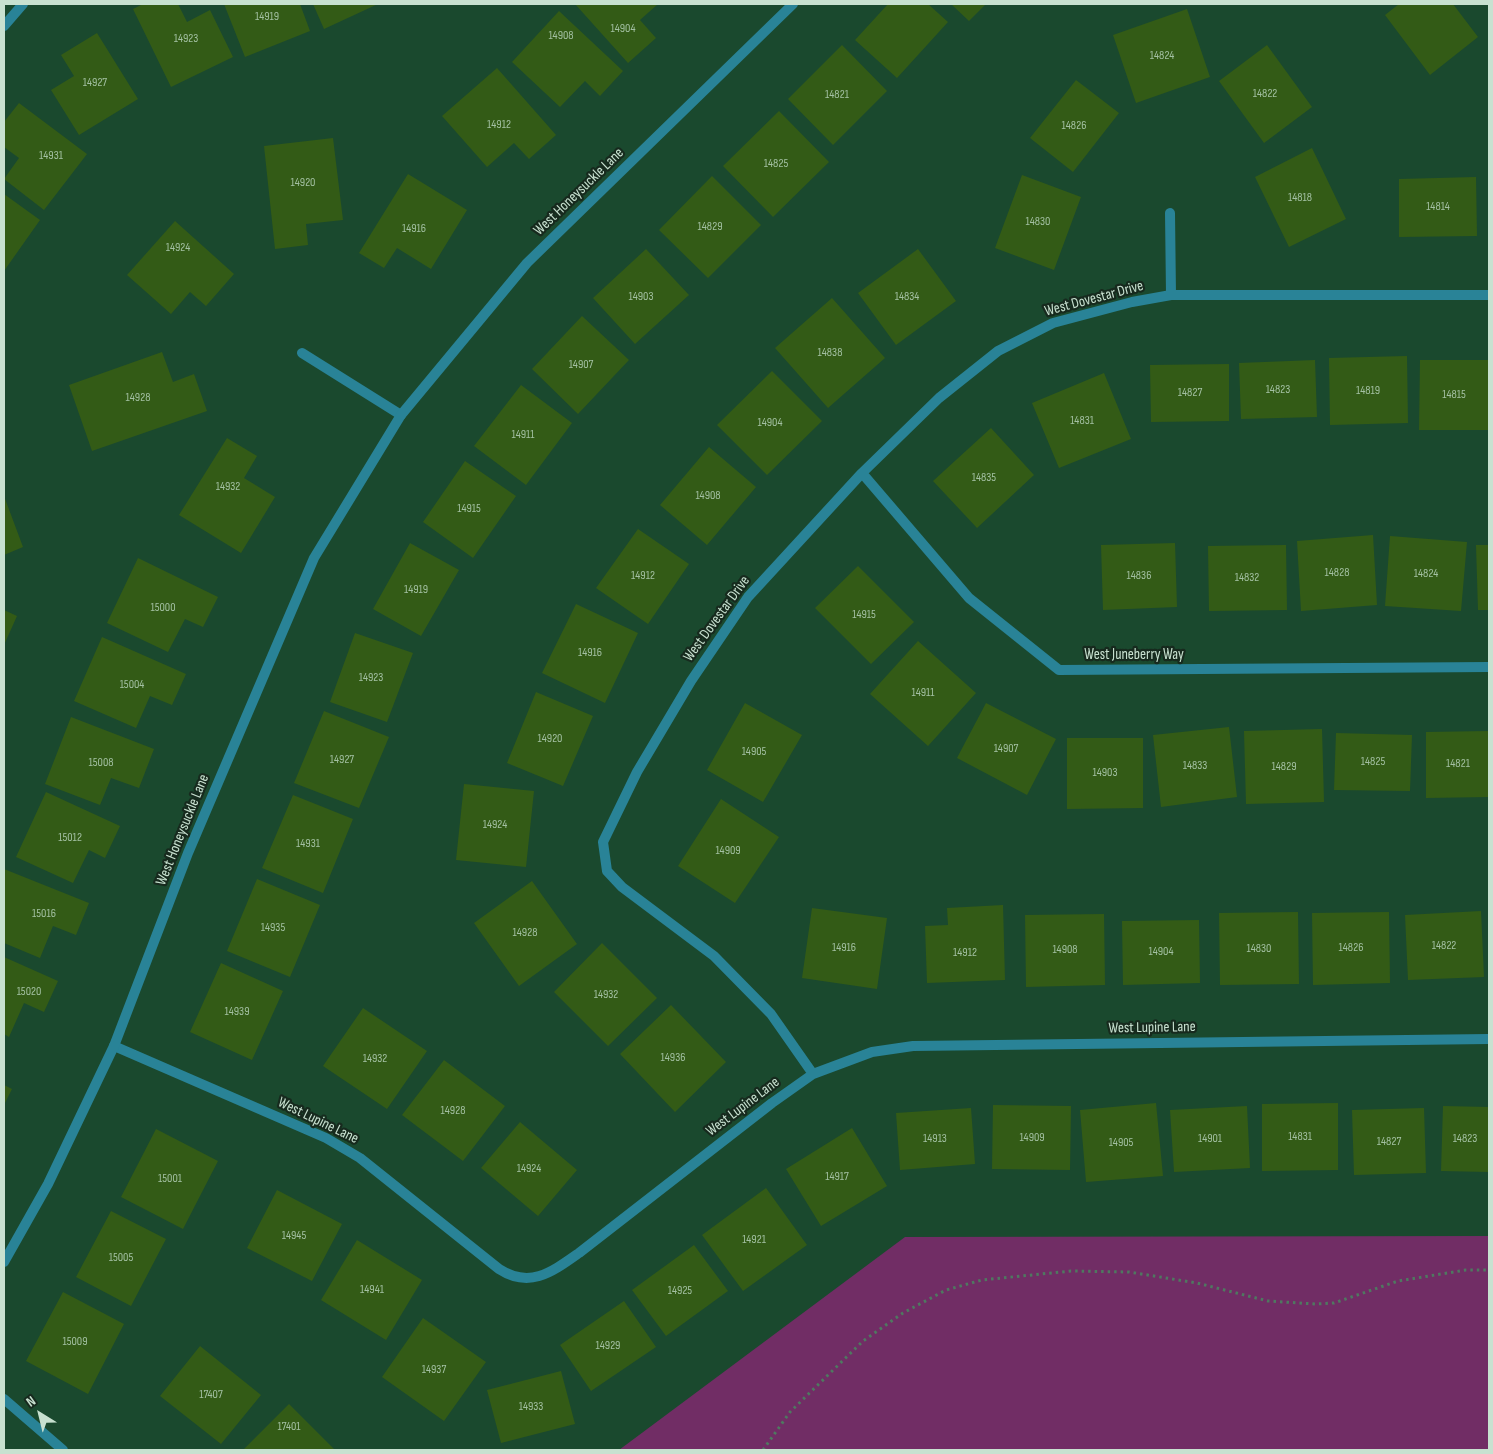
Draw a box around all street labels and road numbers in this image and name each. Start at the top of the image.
street label: West Honeysuckle Lane [530,144,628,240]
street label: West Dovestar Drive [1043,277,1145,321]
street label: West Dovestar Drive [680,573,754,665]
street label: West Juneberry Way [1084,646,1184,664]
street label: West Honeysuckle Lane [153,772,213,888]
street label: West Lupine Lane [1108,1018,1196,1038]
street label: West Lupine Lane [703,1074,783,1140]
street label: West Lupine Lane [275,1094,361,1148]

